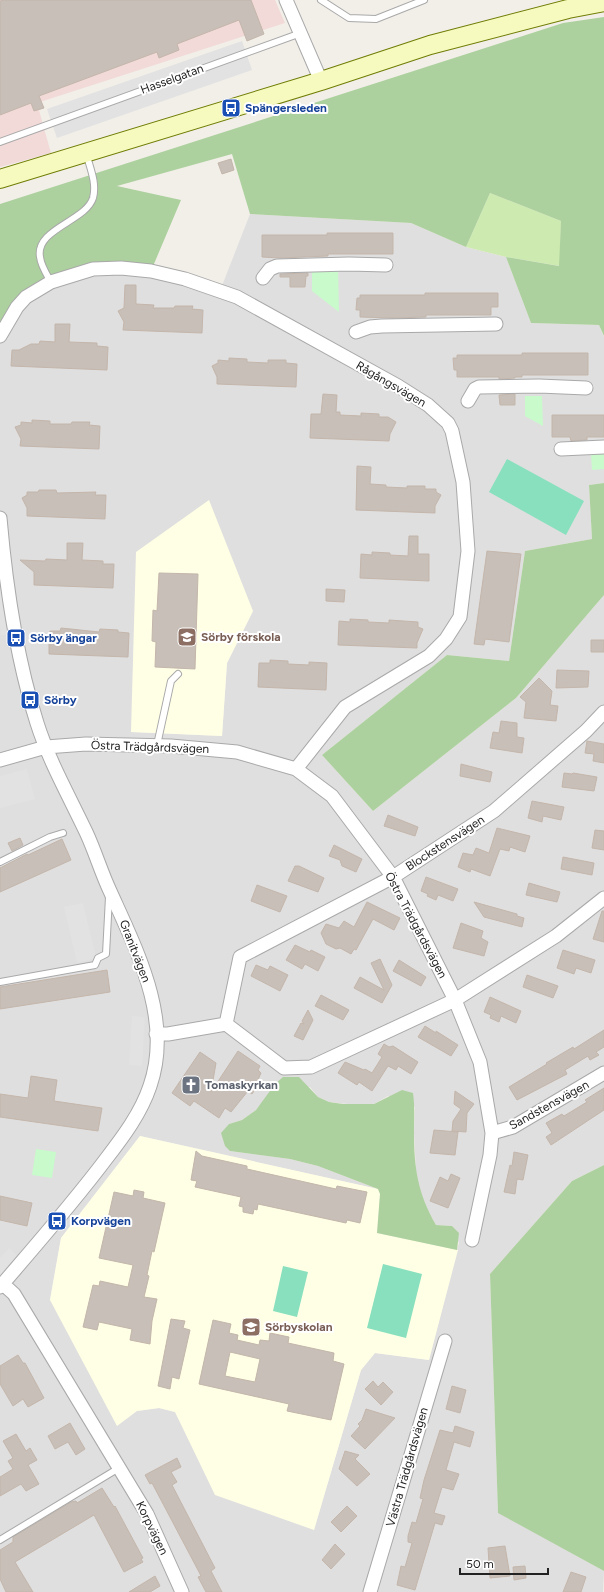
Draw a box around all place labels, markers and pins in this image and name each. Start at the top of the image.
bus stop icon: Spängersleden [220,97,242,119]
place label: Spängersleden [245,101,327,115]
school or university icon: Sörby förskola [176,626,198,648]
bus stop icon: Sörby ängar [5,627,27,649]
place label: Sörby förskola [201,630,281,644]
place label: Sörby ängar [30,631,97,645]
bus stop icon: Sörby [19,689,41,711]
place label: Sörby [44,693,77,707]
church icon: Tomaskyrkan [180,1074,202,1096]
place label: Tomaskyrkan [205,1078,278,1092]
bus stop icon: Korpvägen [46,1210,68,1232]
place label: Korpvägen [71,1214,131,1228]
school or university icon: Sörbyskolan [240,1316,262,1338]
place label: Sörbyskolan [265,1320,333,1334]

